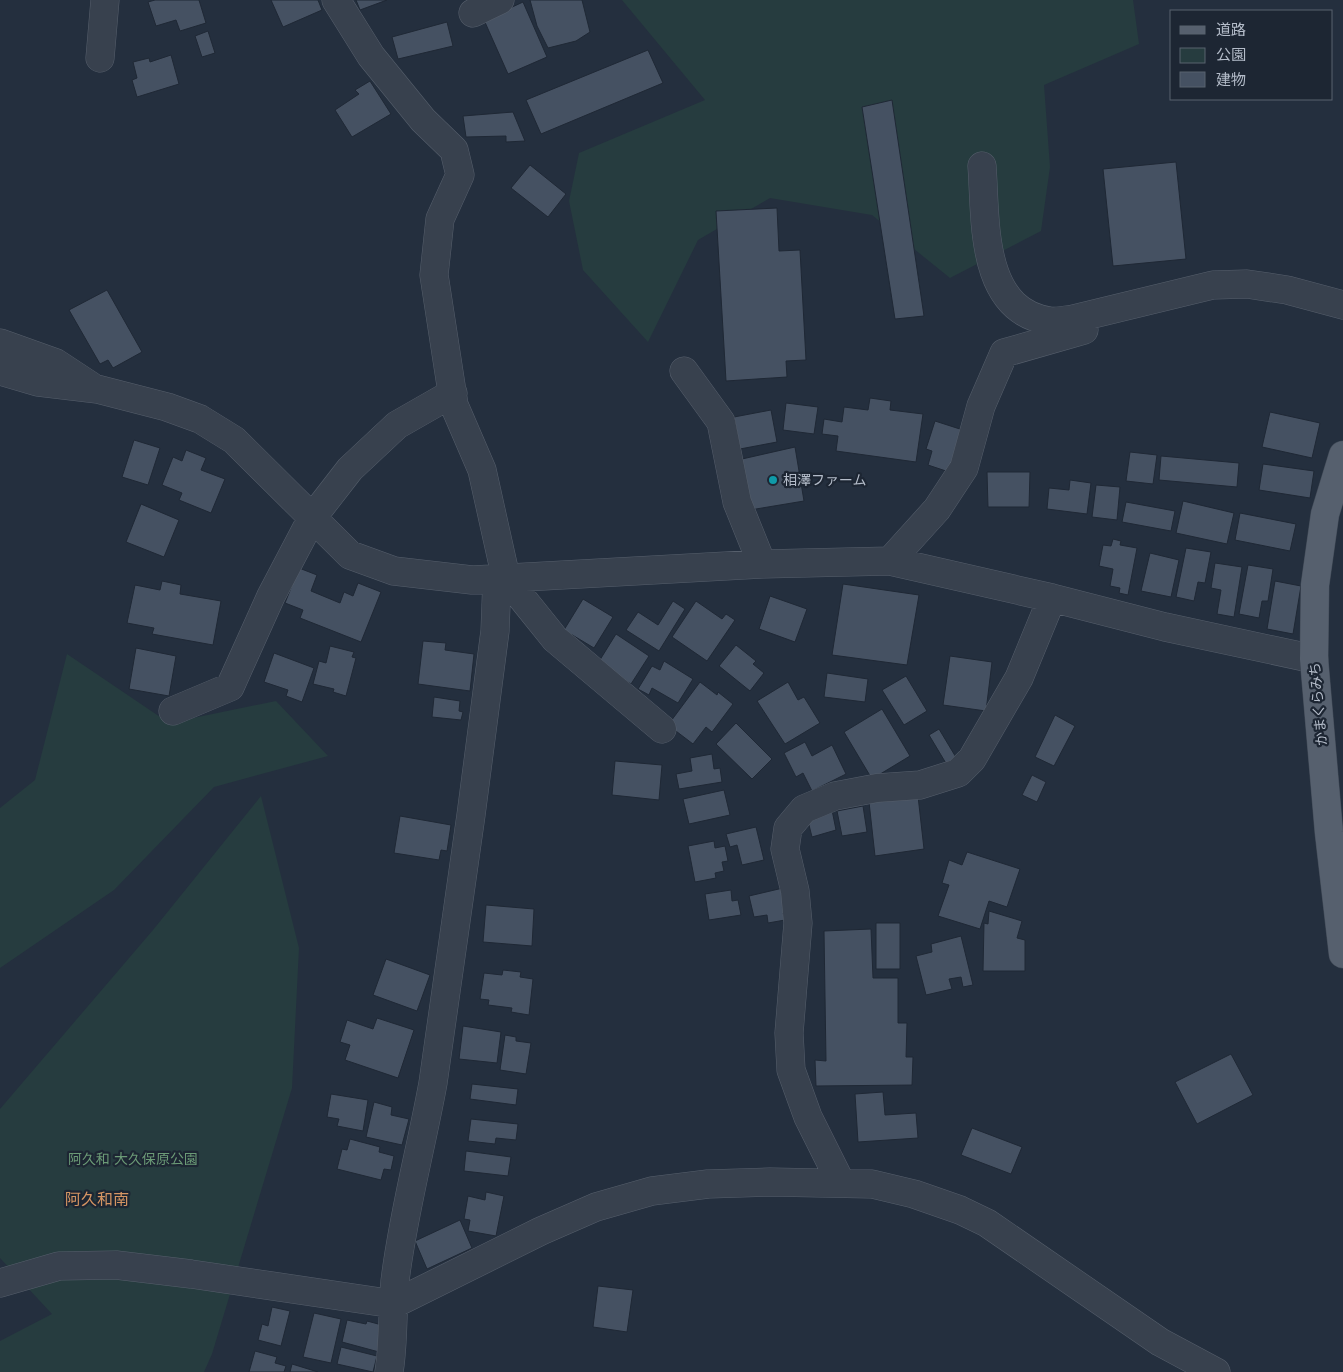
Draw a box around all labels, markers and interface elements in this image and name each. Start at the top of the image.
legend [1170,10,1333,100]
text: 道路 [1216,20,1246,39]
text: 公園 [1216,45,1246,64]
text: 建物 [1216,70,1246,89]
place label: 相澤ファーム [783,471,867,489]
marker: 相澤ファーム [767,474,779,486]
street label: かまくらみち [1305,661,1331,747]
park label: 阿久和 大久保原公園 [68,1150,198,1168]
district label: 阿久和南 [65,1189,129,1209]

